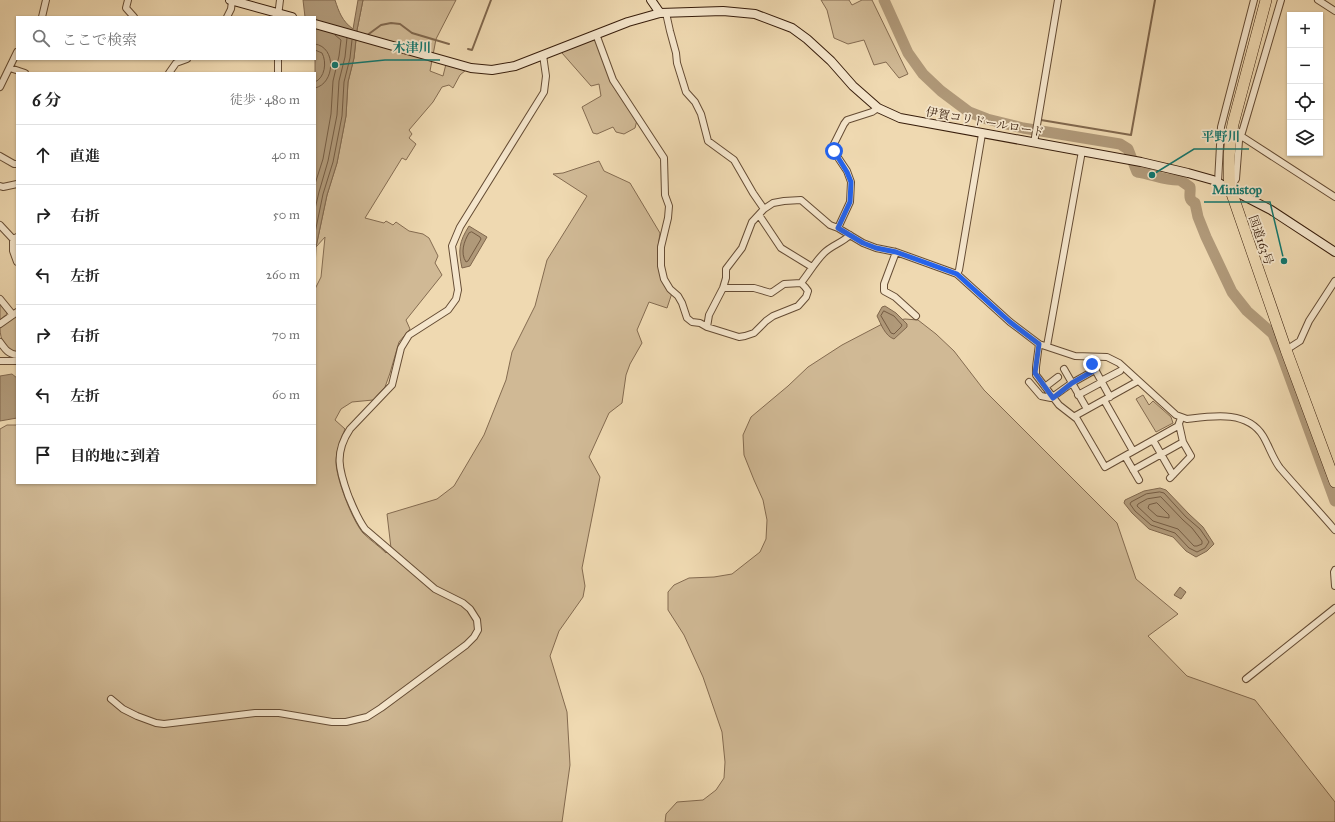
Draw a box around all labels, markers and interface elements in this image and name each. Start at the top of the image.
map controls [1287,12,1323,156]
button: + [1287,12,1323,48]
search box [16,16,316,60]
icon: search [30,27,52,49]
text: ここで検索 [62,31,137,49]
callout: 木津川 [385,35,440,60]
text: 木津川 [392,40,432,56]
button: − [1287,48,1323,84]
button: locate [1287,84,1323,120]
text: 6 分 [32,90,61,111]
text: 徒歩 · 480 m [230,92,300,108]
street label: 伊賀コリドールロード [925,105,1045,139]
button: layers [1287,120,1323,156]
callout: 平野川 [1194,124,1249,149]
text: 平野川 [1201,129,1241,145]
route start [825,142,843,160]
icon: ahead [32,144,54,166]
text: 直進 [70,147,100,165]
text: 40 m [271,147,300,163]
callout: Ministop [1204,177,1270,202]
text: Ministop [1212,182,1263,198]
icon: right [32,204,54,226]
text: 右折 [70,207,100,225]
text: 50 m [273,207,300,223]
street label: 国道163号 [1246,213,1276,267]
icon: left [32,264,54,286]
text: 左折 [70,267,100,285]
text: 260 m [266,267,300,283]
icon: right [32,324,54,346]
text: 右折 [70,327,100,345]
text: 70 m [272,327,300,343]
route end [1083,355,1101,373]
icon: left [32,384,54,406]
text: 左折 [70,387,100,405]
text: 60 m [272,387,300,403]
icon: arrive [32,444,54,466]
text: 目的地に到着 [70,447,160,465]

